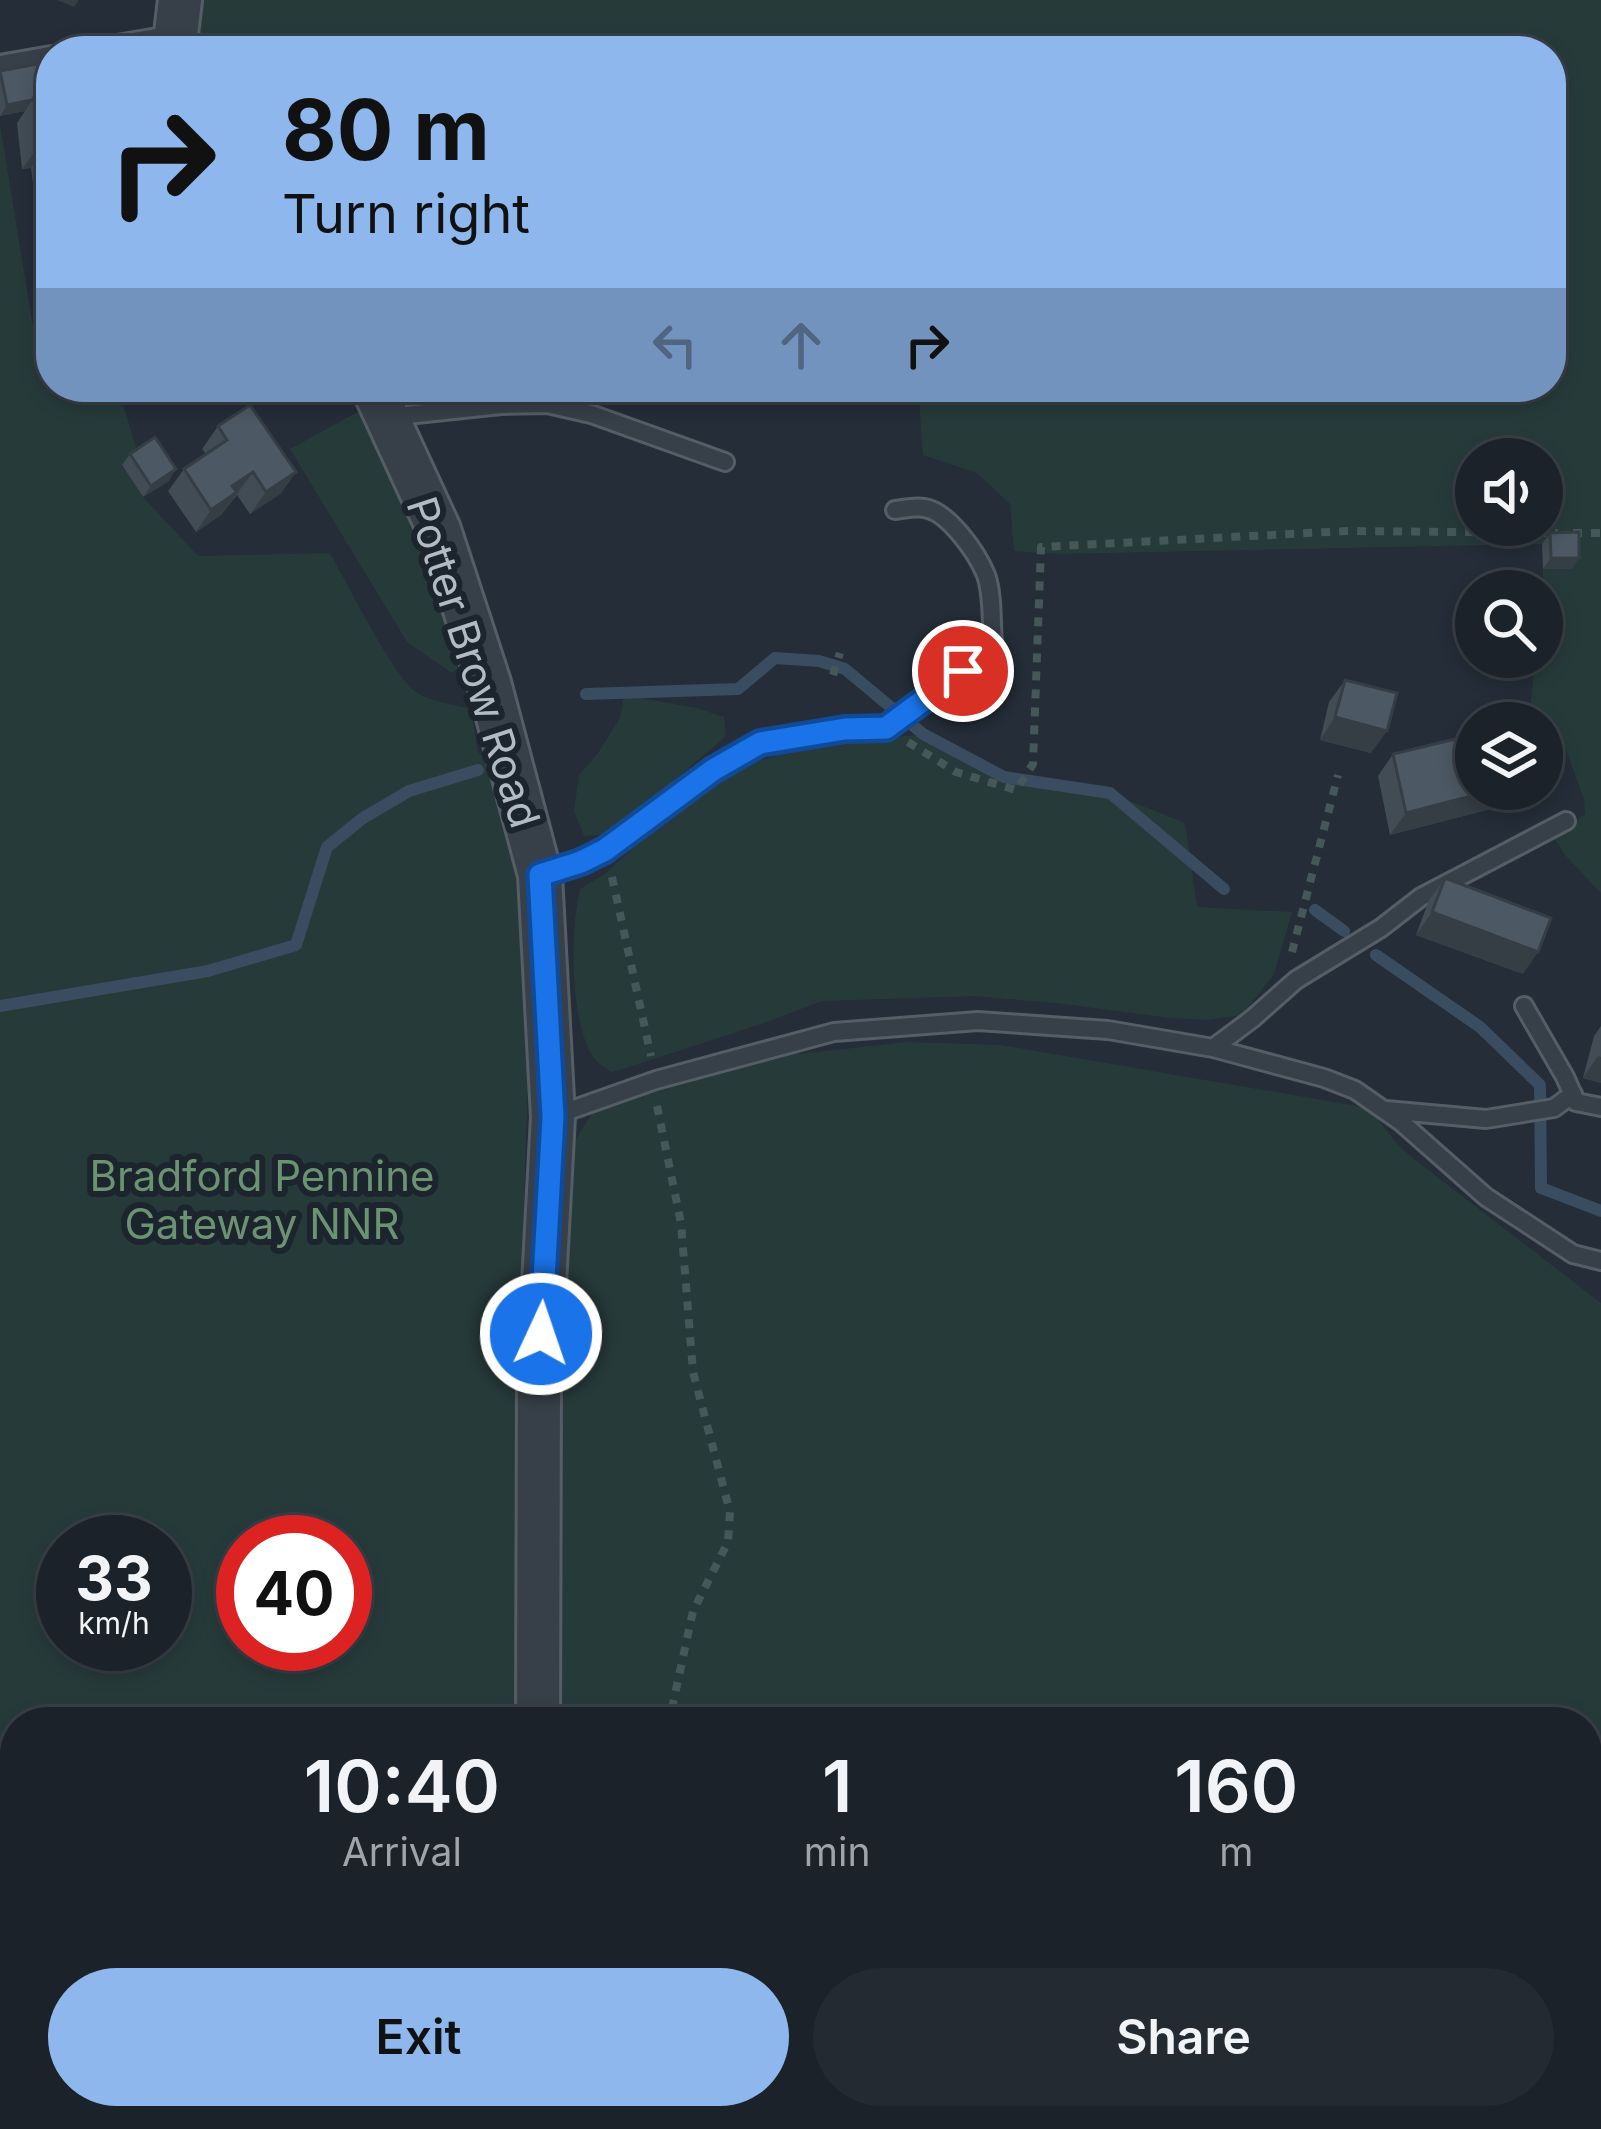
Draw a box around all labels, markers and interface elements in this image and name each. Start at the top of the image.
text: 80 m [282,79,490,180]
icon: right [84,84,240,240]
text: Turn right [282,181,530,246]
icon: left [642,312,708,378]
icon: ahead [768,312,834,378]
icon: right [894,312,960,378]
map controls [1455,438,1563,810]
button: sound [1455,438,1563,546]
street label: Potter Brow Road [397,490,551,834]
button: search [1455,570,1563,678]
pin [912,620,1014,722]
icon: arrive [930,638,996,704]
button: layers [1455,702,1563,810]
park label: Bradford Pennine Gateway NNR [90,1150,434,1249]
position arrow [478,1271,604,1397]
speed limit sign: 40 [216,1515,372,1671]
text: 33 [75,1542,153,1614]
text: km/h [78,1605,150,1641]
text: 10:40 [304,1742,500,1829]
text: 1 [822,1742,852,1829]
text: 160 [1174,1742,1298,1829]
text: Arrival [342,1828,462,1875]
text: min [804,1828,870,1875]
text: m [1219,1828,1253,1875]
button: Exit [48,1968,789,2106]
button: Share [813,1968,1554,2106]

